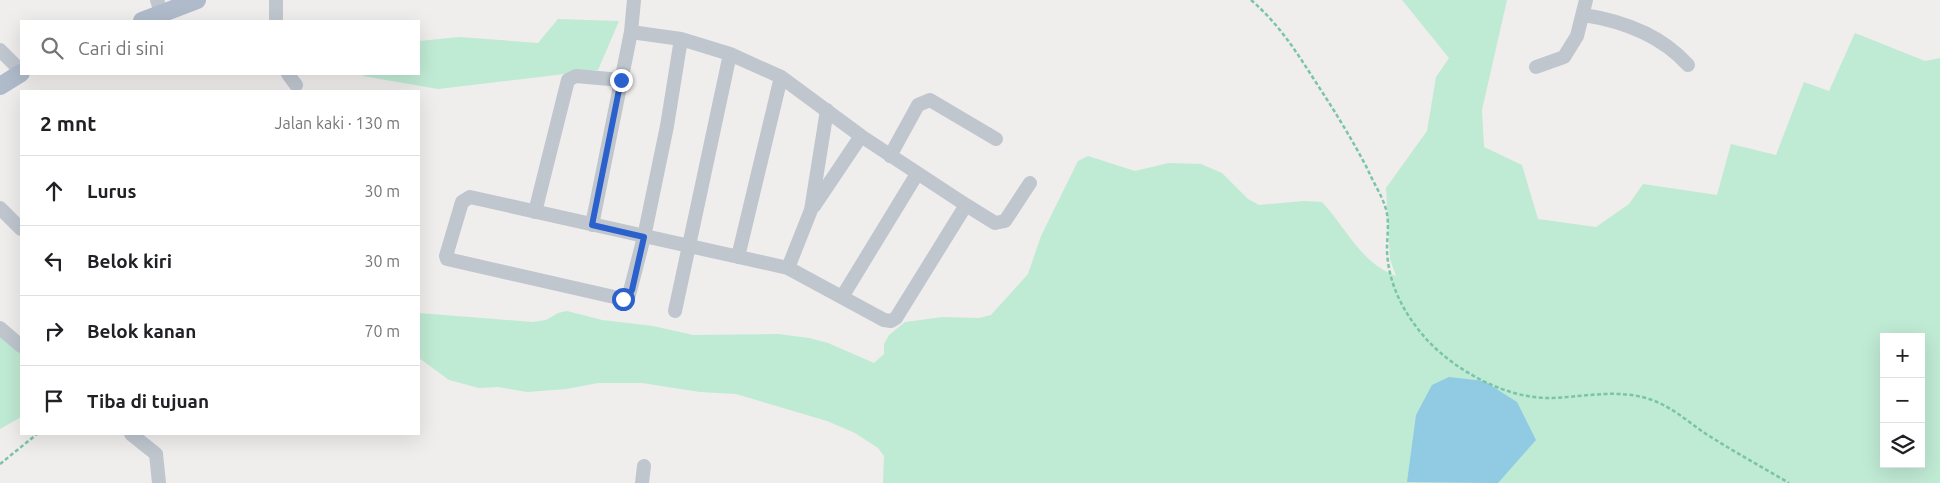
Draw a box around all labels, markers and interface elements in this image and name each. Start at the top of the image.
search box [20,20,420,75]
icon: search [38,34,66,62]
text: Cari di sini [78,37,164,59]
route end [610,69,633,92]
text: 2 mnt [40,111,96,135]
text: Jalan kaki · 130 m [275,114,400,132]
icon: ahead [40,177,68,205]
text: Lurus [87,180,136,202]
text: 30 m [364,182,400,200]
icon: left [40,247,68,275]
text: Belok kiri [87,250,172,272]
text: 30 m [364,252,400,270]
route start [612,288,635,311]
icon: right [40,317,68,345]
text: Belok kanan [87,320,196,342]
text: 70 m [364,322,400,340]
map controls [1880,333,1925,468]
button: + [1880,333,1925,378]
button: − [1880,378,1925,423]
icon: arrive [40,387,68,415]
text: Tiba di tujuan [87,390,209,412]
button: layers [1880,423,1925,468]

